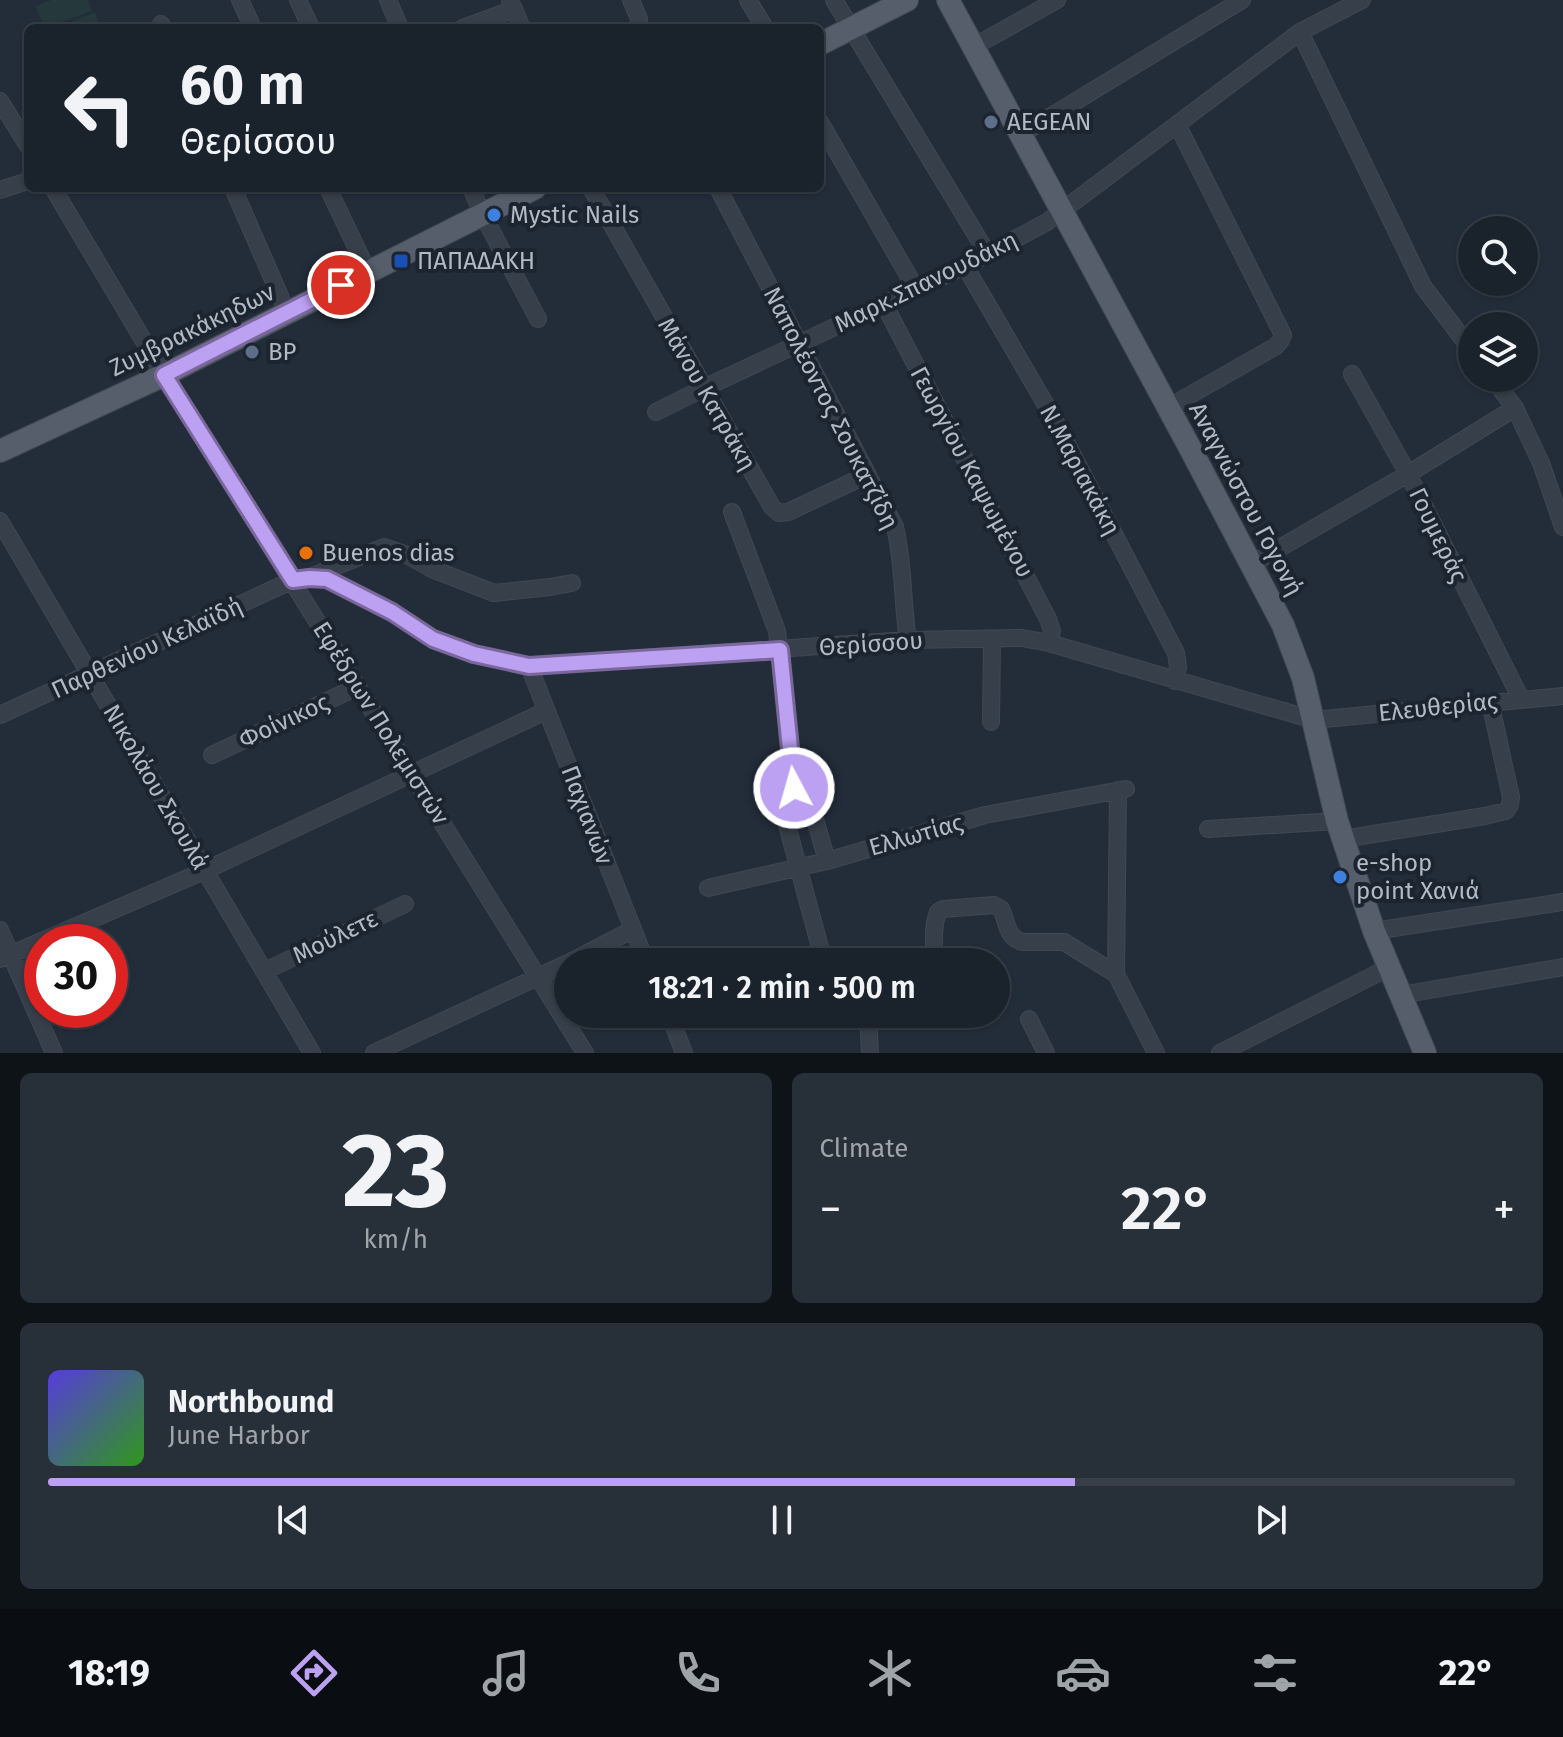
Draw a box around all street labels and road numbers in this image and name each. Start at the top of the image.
street label: Μαρκ.Σπανουδάκη [830,226,1022,338]
street label: Ζυμβρακάκηδων [105,278,279,382]
street label: Ναπολέοντος Σουκατζίδη [758,282,904,534]
street label: Μάνου Κατράκη [652,313,762,475]
street label: Γεωργίου Καψωμένου [905,362,1039,582]
street label: Αναγνώστου Γογονή [1183,398,1309,600]
street label: Ν.Μαριακάκη [1034,400,1126,540]
street label: Γουμεράς [1403,483,1473,587]
street label: Παρθενίου Κελαϊδή [47,591,247,705]
street label: Εφέδρων Πολεμιστών [307,617,455,830]
street label: Θερίσσου [818,626,924,662]
street label: Ελευθερίας [1377,687,1499,727]
street label: Φοίνικος [234,688,334,754]
street label: Νικολάου Σκουλά [97,699,215,875]
street label: Παχιανών [555,762,619,869]
street label: Ελλωτίας [866,808,966,862]
street label: Μούλετε [288,905,382,969]

